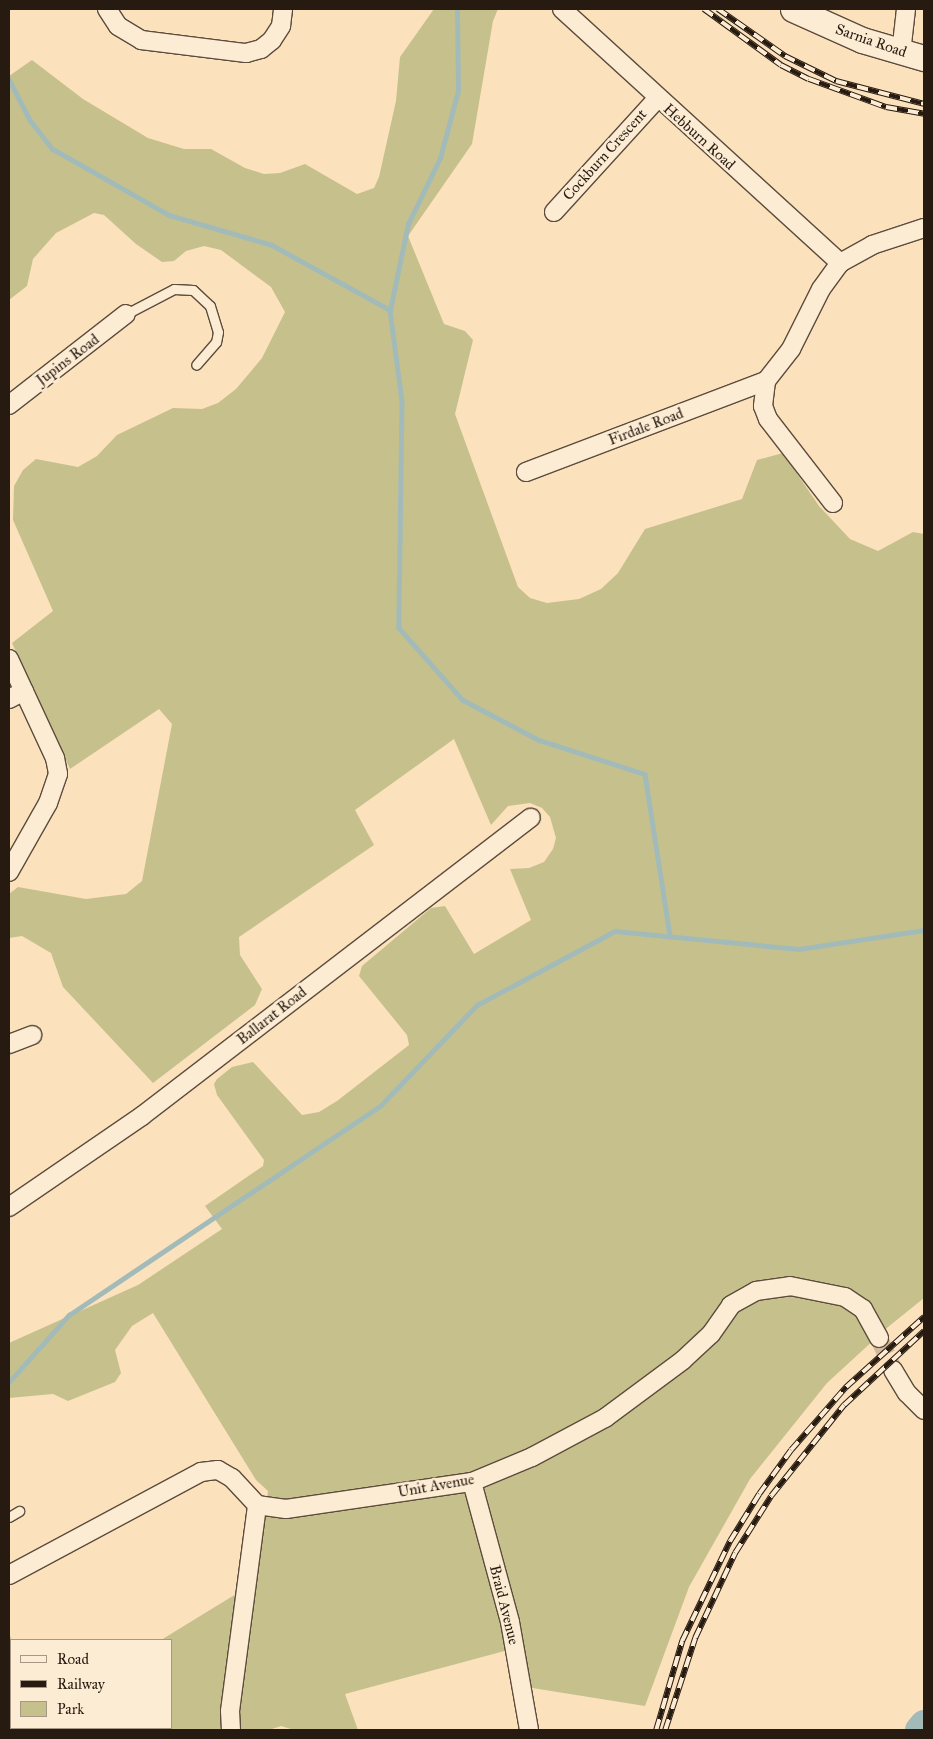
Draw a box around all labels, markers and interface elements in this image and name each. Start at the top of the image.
street label: Sarnia Road [833,20,909,62]
street label: Hebburn Road [659,100,739,174]
street label: Cockburn Crescent [559,106,651,204]
street label: Jupins Road [33,331,103,389]
street label: Firdale Road [606,404,686,450]
street label: Ballarat Road [234,983,310,1049]
street label: Unit Avenue [396,1470,476,1502]
street label: Braid Avenue [485,1563,523,1647]
legend [10,1639,172,1729]
text: Road [57,1650,89,1668]
text: Railway [57,1675,105,1693]
text: Park [57,1700,84,1718]

